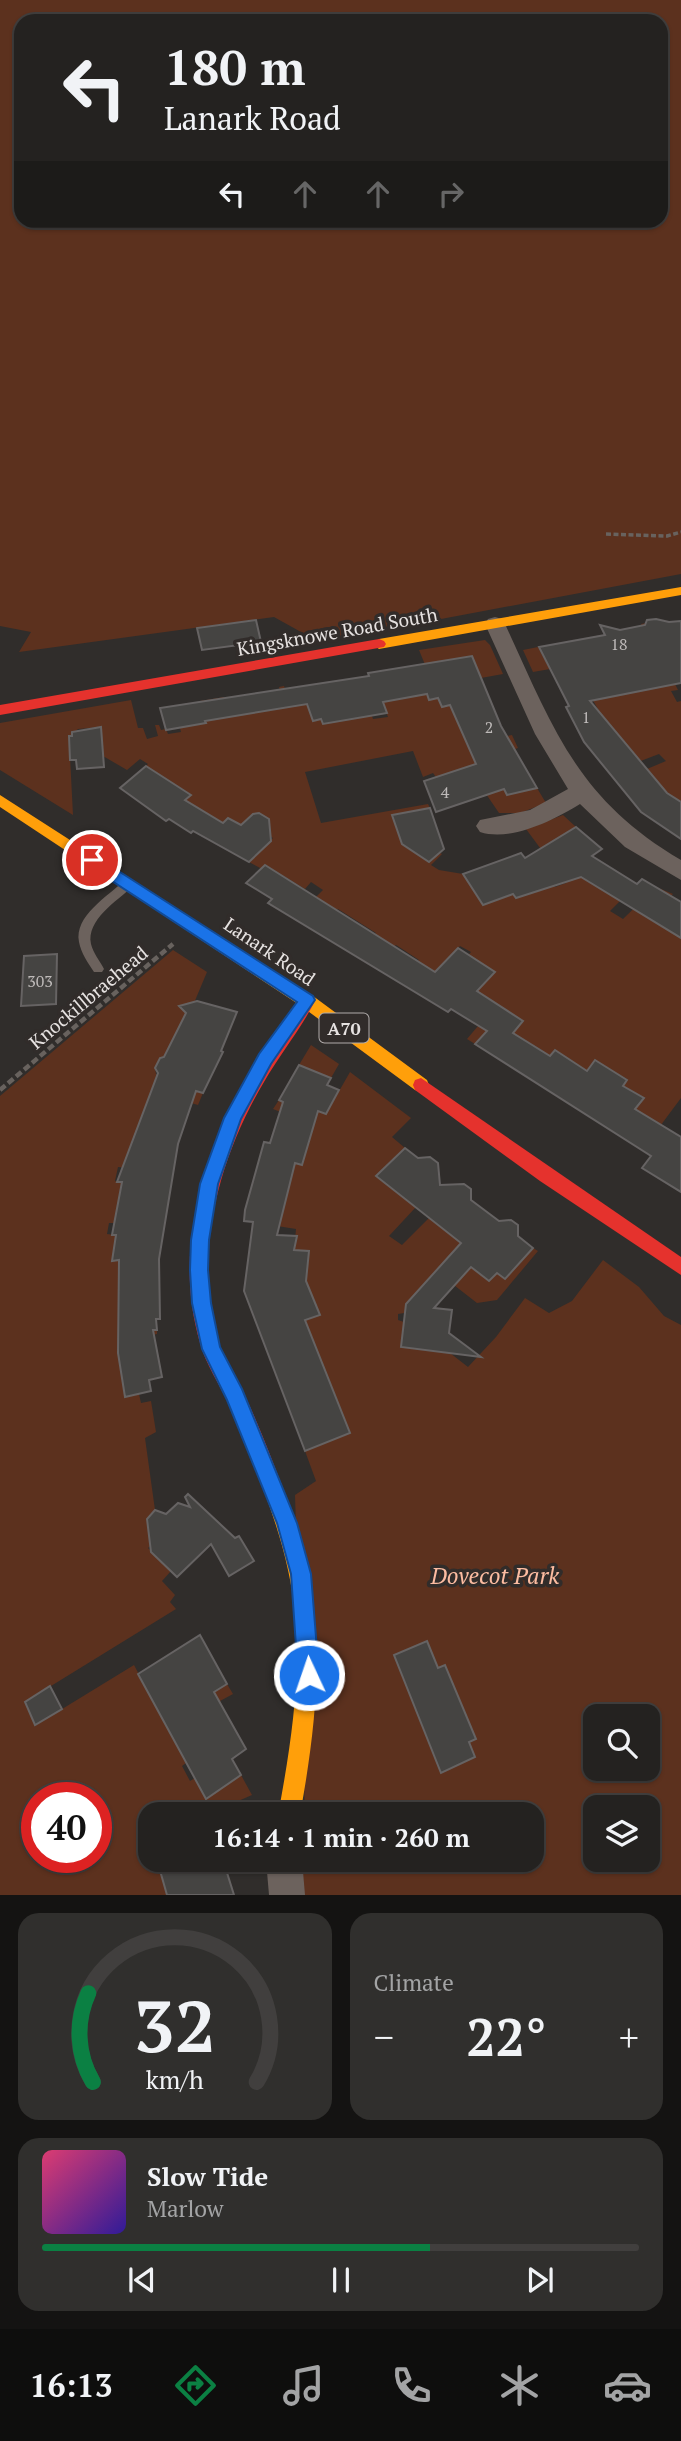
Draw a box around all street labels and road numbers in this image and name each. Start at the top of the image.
street label: Kingsknowe Road South [235,601,439,661]
street label: Lanark Road [219,911,321,991]
street label: Knockillbraehead [23,940,153,1054]
road number: A70 [320,1014,368,1042]

